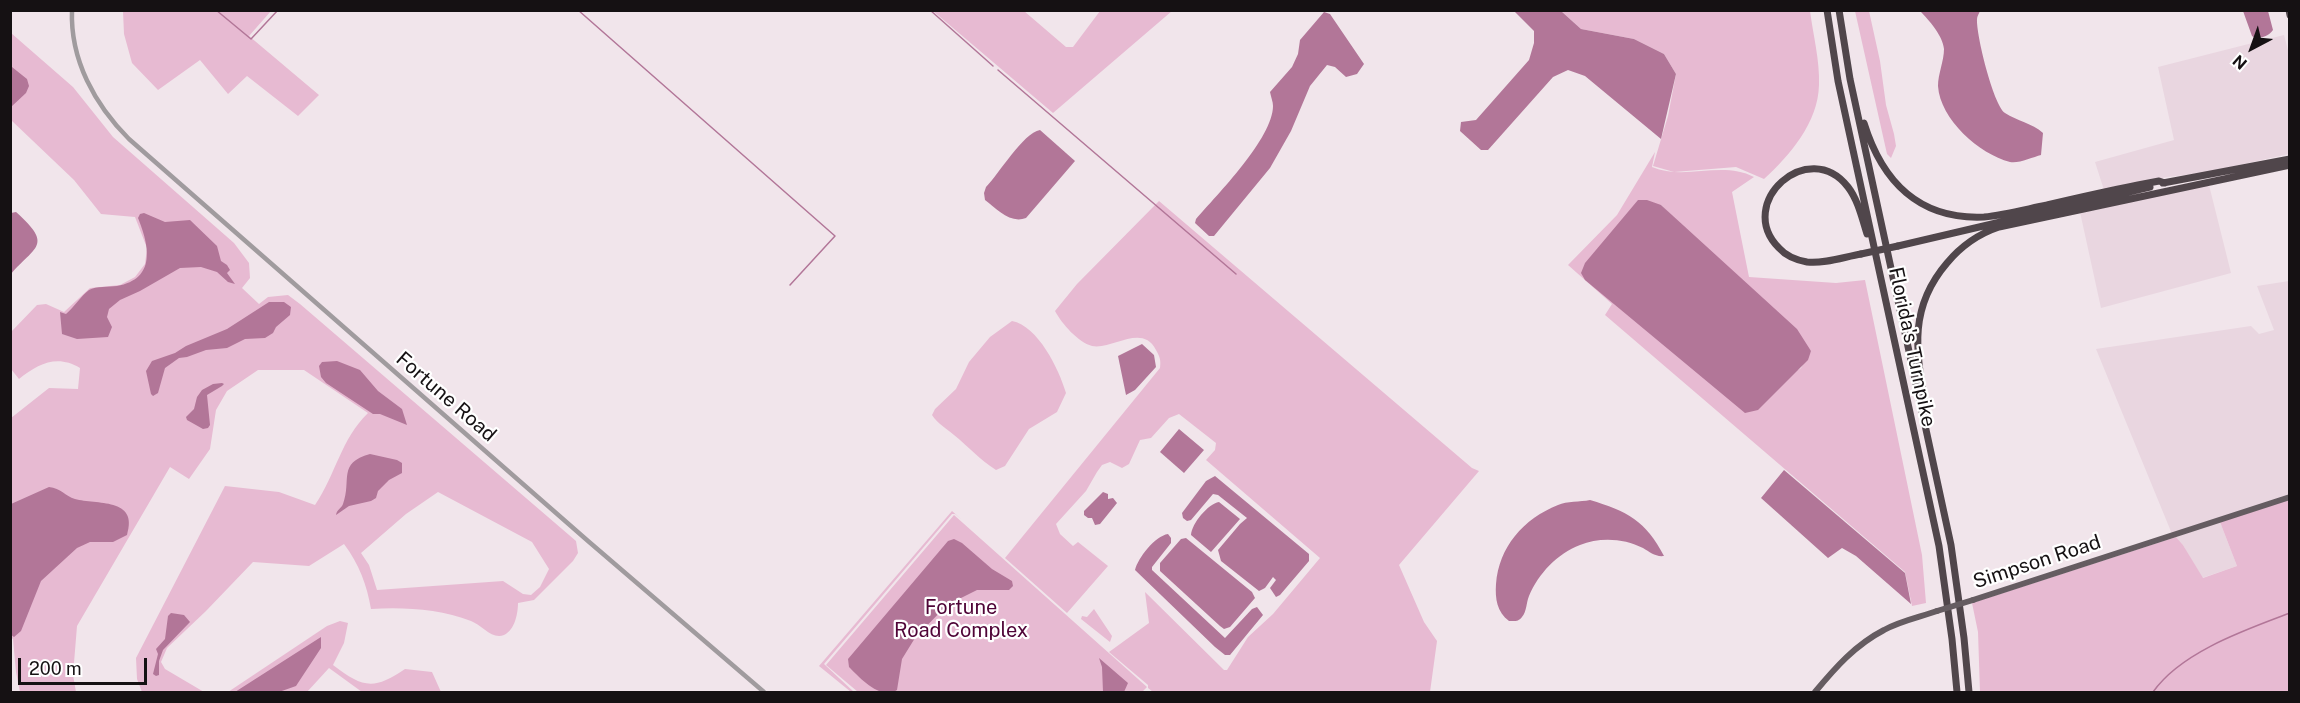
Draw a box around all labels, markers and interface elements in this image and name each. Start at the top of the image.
north arrow [2222,18,2282,78]
text: N [2229,51,2251,73]
street label: Florida's Turnpike [1883,265,1941,429]
street label: Fortune Road [391,347,501,447]
street label: Simpson Road [1970,530,2104,594]
park label: Fortune Road Complex [894,596,1028,643]
scale bar [21,646,150,684]
text: 200 m [29,658,82,679]

